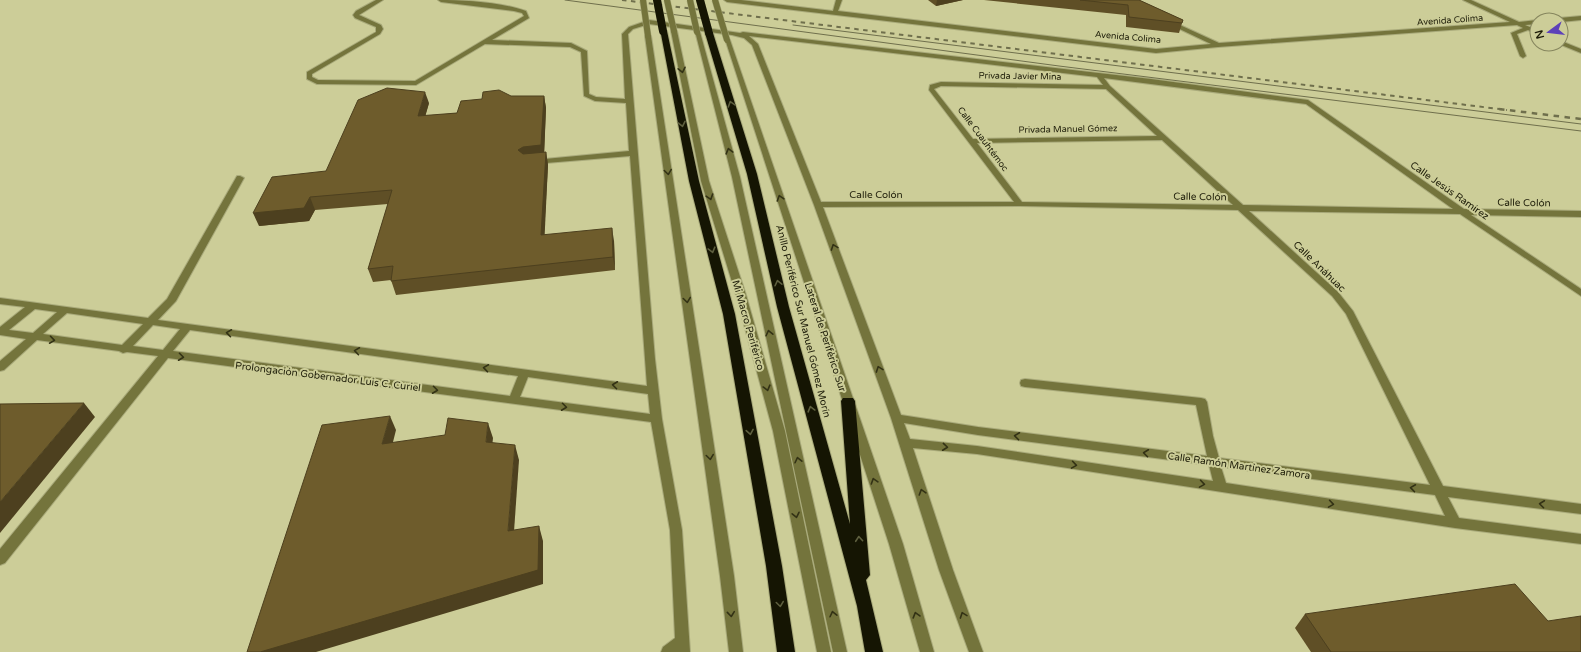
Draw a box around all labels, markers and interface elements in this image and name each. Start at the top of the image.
north arrow [1529,12,1569,52]
street label: Avenida Colima [1417,13,1484,28]
street label: Avenida Colima [1094,29,1162,46]
text: N [1532,29,1547,40]
one-way arrow [678,66,686,73]
street label: Privada Javier Mina [978,70,1062,83]
one-way arrow [727,100,736,107]
street label: Calle Cuauhtémoc [955,105,1011,174]
one-way arrow [677,120,686,127]
street label: Privada Manuel Gómez [1018,123,1118,136]
one-way arrow [725,148,734,155]
street label: Calle Jesús Ramírez [1408,159,1491,222]
one-way arrow [663,169,672,175]
street label: Calle Colón [849,189,903,201]
street label: Calle Colón [1173,191,1227,203]
one-way arrow [705,193,714,200]
one-way arrow [776,195,785,202]
street label: Calle Colón [1497,197,1551,209]
street label: Anillo Periférico Sur Manuel Gómez Morín [773,223,833,419]
street label: Calle Anáhuac [1291,239,1348,295]
one-way arrow [831,244,839,251]
one-way arrow [708,247,716,253]
street label: Mi Macro Periférico [729,279,767,372]
one-way arrow [774,280,783,287]
street label: Lateral de Periférico Sur [802,281,848,393]
one-way arrow [682,297,691,303]
one-way arrow [226,329,232,338]
one-way arrow [766,330,774,336]
one-way arrow [49,335,56,344]
one-way arrow [354,346,361,355]
one-way arrow [178,352,184,361]
street label: Prolongación Gobernador Luis C. Curiel [234,360,421,394]
one-way arrow [483,364,489,373]
one-way arrow [876,366,884,373]
one-way arrow [612,381,618,390]
one-way arrow [432,385,438,394]
one-way arrow [762,385,771,392]
one-way arrow [561,402,567,411]
one-way arrow [807,406,816,413]
one-way arrow [746,429,754,435]
one-way arrow [1014,432,1020,441]
one-way arrow [942,442,948,451]
one-way arrow [1142,449,1149,458]
street label: Calle Ramón Martínez Zamora [1167,450,1311,482]
one-way arrow [705,454,714,460]
one-way arrow [795,456,803,463]
one-way arrow [1071,460,1077,469]
one-way arrow [871,478,879,485]
one-way arrow [1199,479,1205,488]
one-way arrow [1410,484,1416,493]
one-way arrow [918,489,927,496]
one-way arrow [1328,499,1334,508]
one-way arrow [1539,500,1545,509]
one-way arrow [791,512,800,518]
one-way arrow [855,536,864,542]
one-way arrow [775,601,784,607]
one-way arrow [726,611,735,617]
one-way arrow [829,611,837,617]
one-way arrow [912,611,921,618]
one-way arrow [959,612,967,619]

